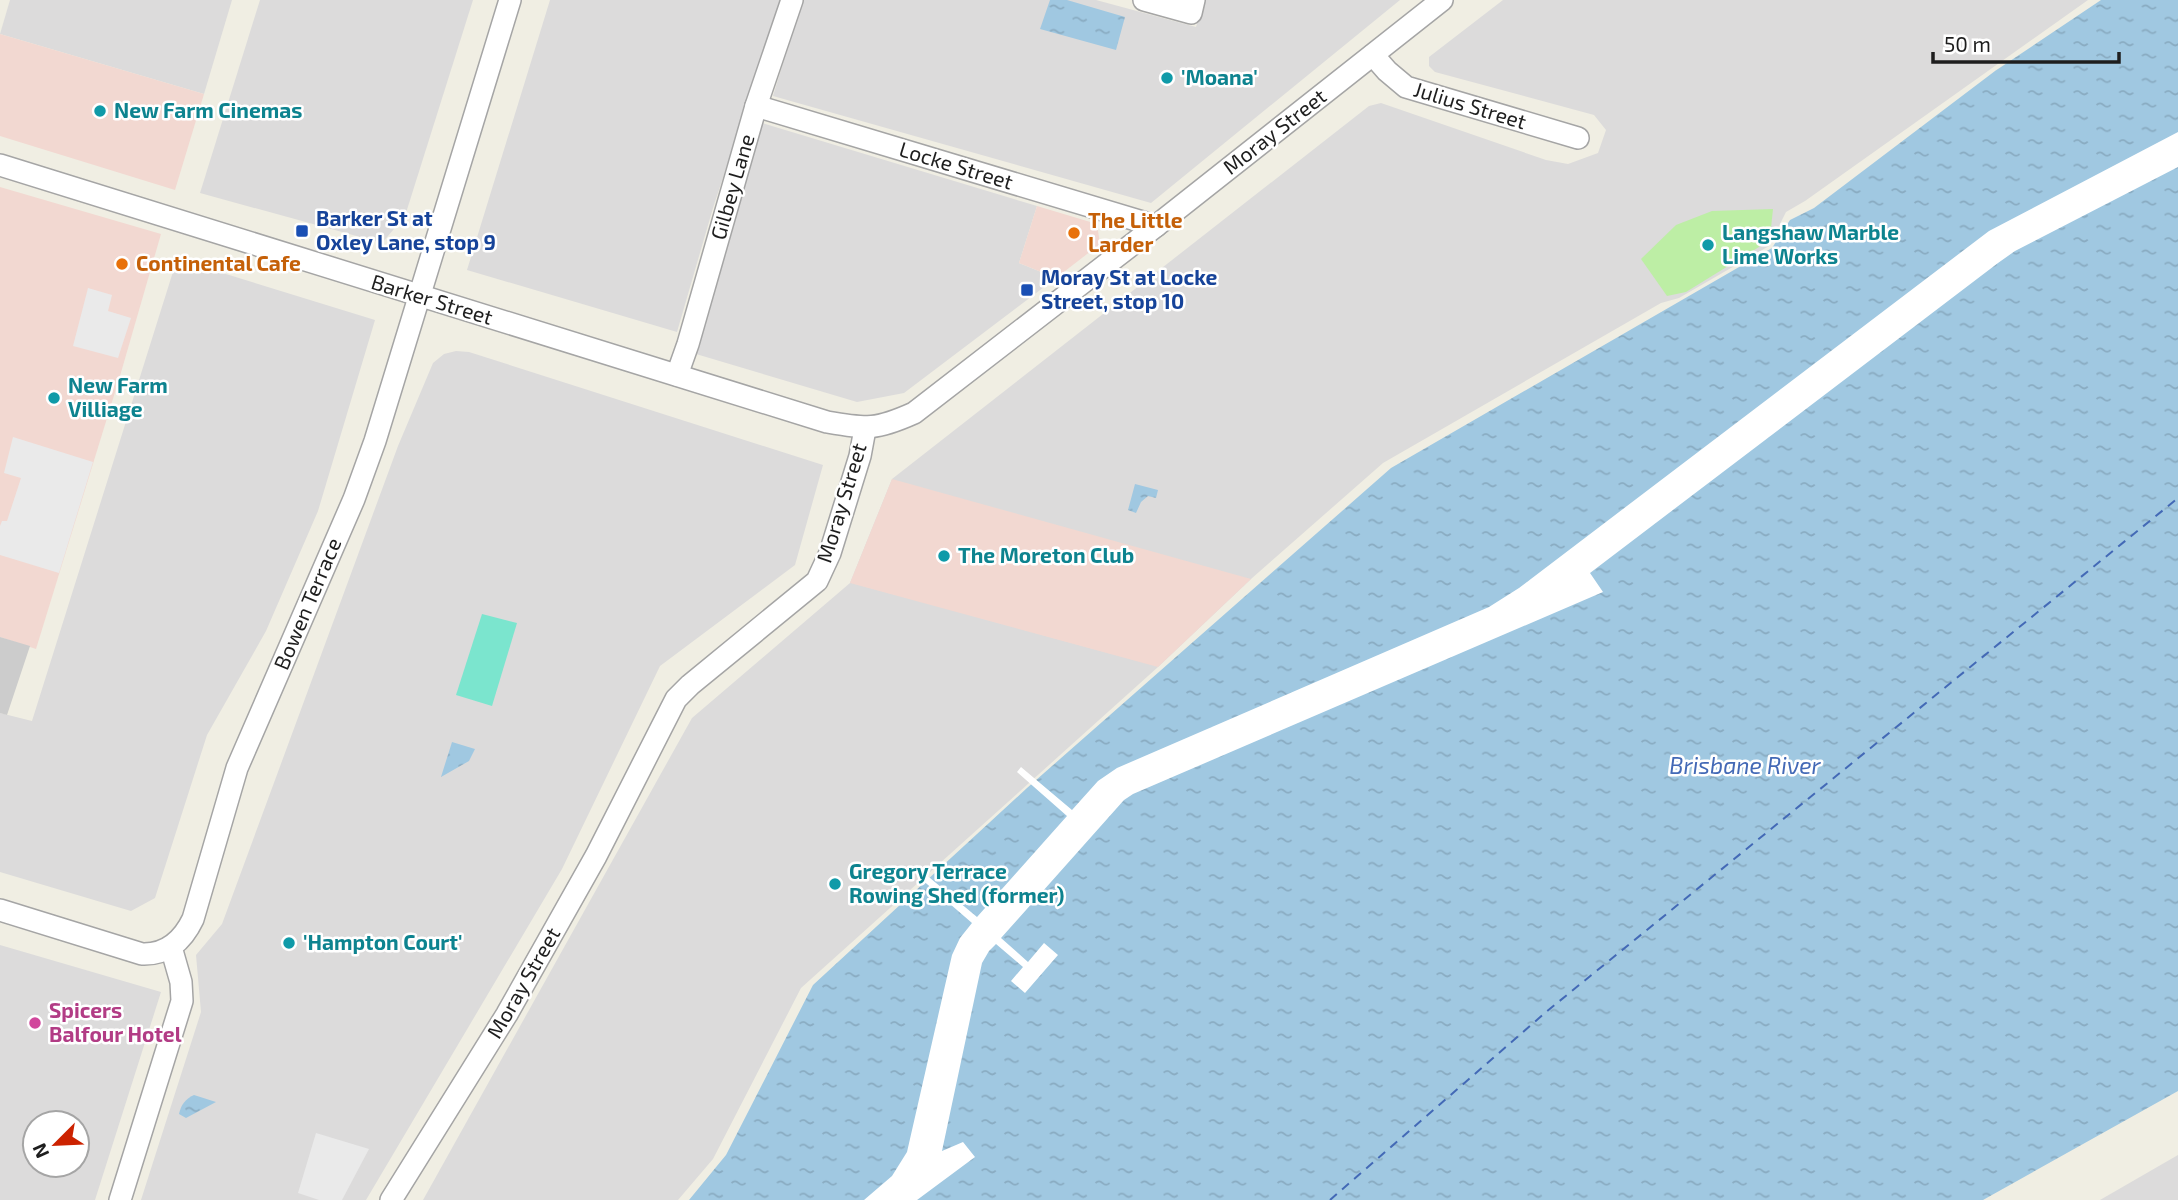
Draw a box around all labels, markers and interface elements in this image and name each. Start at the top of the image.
scale bar [1933,21,2118,65]
text: 50 m [1944,31,1991,56]
place label: 'Moana' [1181,64,1258,89]
marker: 'Moana' [1159,70,1175,86]
street label: Julius Street [1411,76,1530,134]
street label: Moray Street [1218,83,1331,179]
place label: New Farm Cinemas [114,97,302,122]
marker: New Farm Cinemas [92,103,108,119]
street label: Gilbey Lane [705,131,759,242]
street label: Locke Street [897,135,1016,194]
place label: Barker St at Oxley Lane, stop 9 [316,205,496,255]
place label: The Little Larder [1088,207,1183,256]
place label: Langshaw Marble Lime Works [1722,219,1899,268]
marker: Barker St at Oxley Lane, stop 9 [294,223,310,239]
marker: The Little Larder [1066,225,1082,241]
marker: Langshaw Marble Lime Works [1700,237,1716,253]
place label: Continental Cafe [136,250,301,275]
marker: Continental Cafe [114,256,130,272]
place label: Moray St at Locke Street, stop 10 [1041,264,1218,313]
street label: Barker Street [369,268,496,329]
marker: Moray St at Locke Street, stop 10 [1019,282,1035,298]
place label: New Farm Villiage [68,372,168,421]
marker: New Farm Villiage [46,390,62,406]
street label: Moray Street [810,440,871,565]
street label: Bowen Terrace [268,534,346,673]
place label: The Moreton Club [958,542,1134,567]
marker: The Moreton Club [936,548,952,564]
water label: Brisbane River [1669,751,1822,779]
place label: Gregory Terrace Rowing Shed (former) [849,858,1064,907]
marker: Gregory Terrace Rowing Shed (former) [827,876,843,892]
street label: Moray Street [481,922,565,1042]
place label: 'Hampton Court' [303,929,462,954]
marker: 'Hampton Court' [281,935,297,951]
place label: Spicers Balfour Hotel [49,997,182,1046]
marker: Spicers Balfour Hotel [27,1015,43,1031]
north arrow [21,1109,91,1179]
text: N [27,1140,53,1162]

